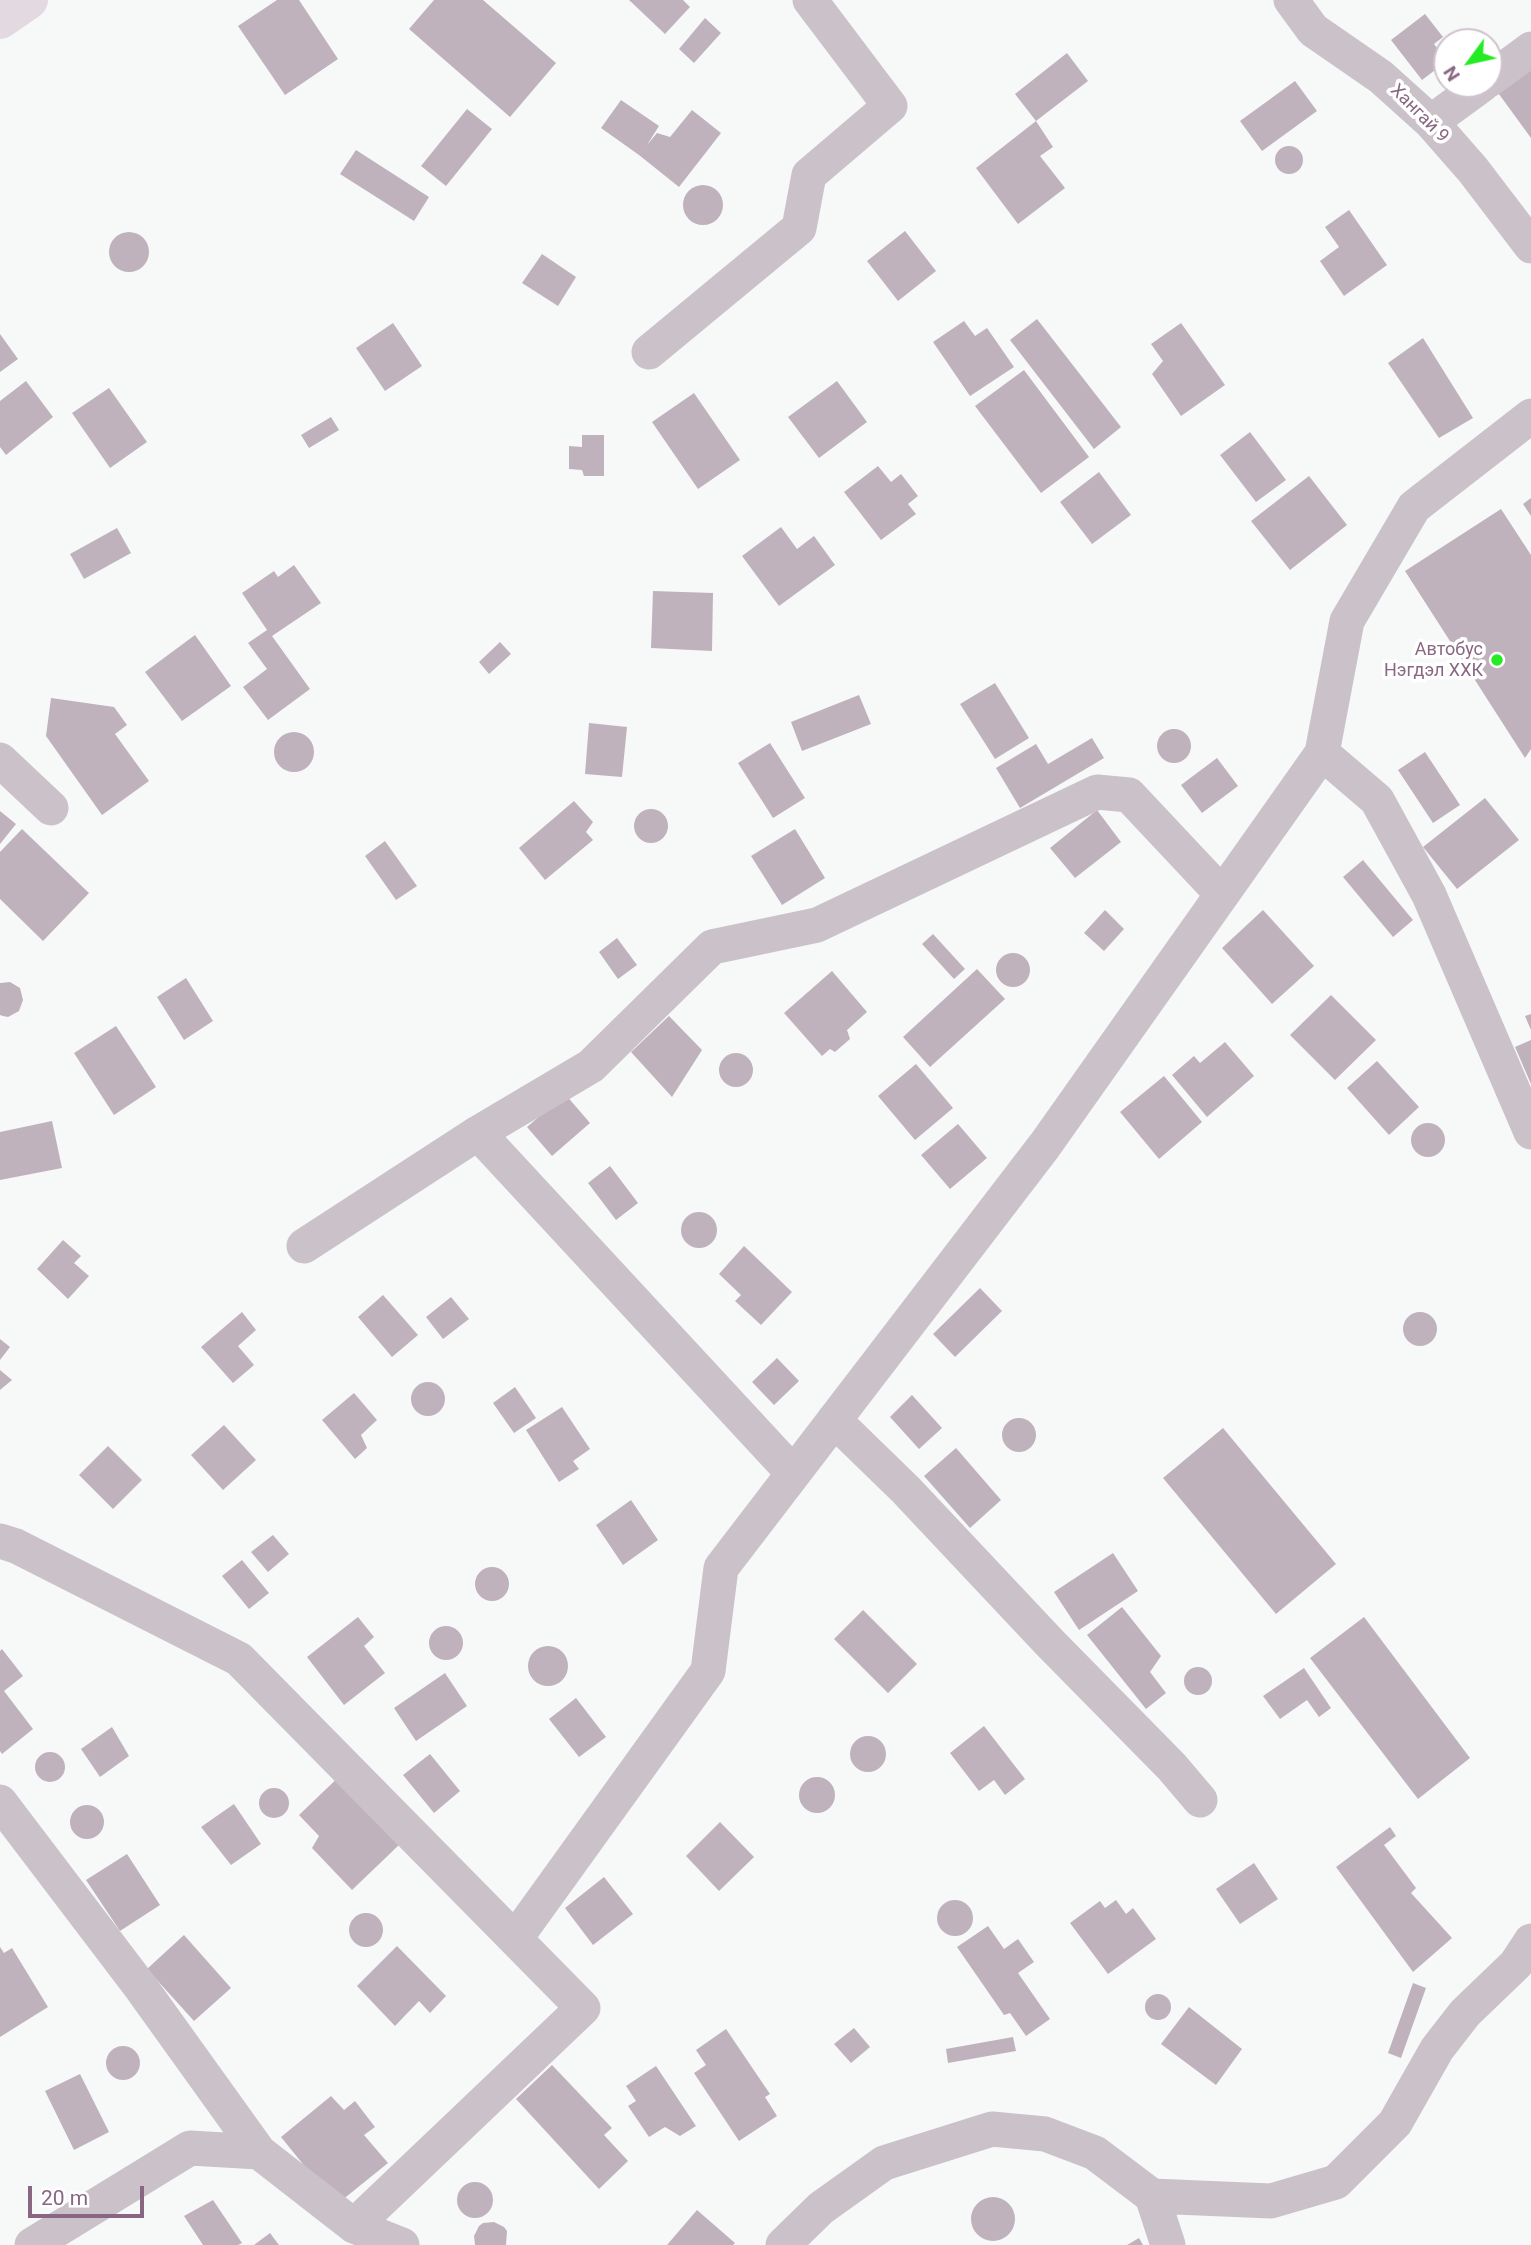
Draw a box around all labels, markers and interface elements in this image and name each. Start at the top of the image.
north arrow [1433,28,1503,98]
text: N [1438,62,1465,86]
street label: Хангай 9 [1385,80,1453,148]
place label: Автобус Нэгдэл ХХК [1384,639,1483,682]
marker: Автобус Нэгдэл ХХК [1489,652,1505,668]
scale bar [32,2172,147,2216]
text: 20 m [41,2186,88,2210]

